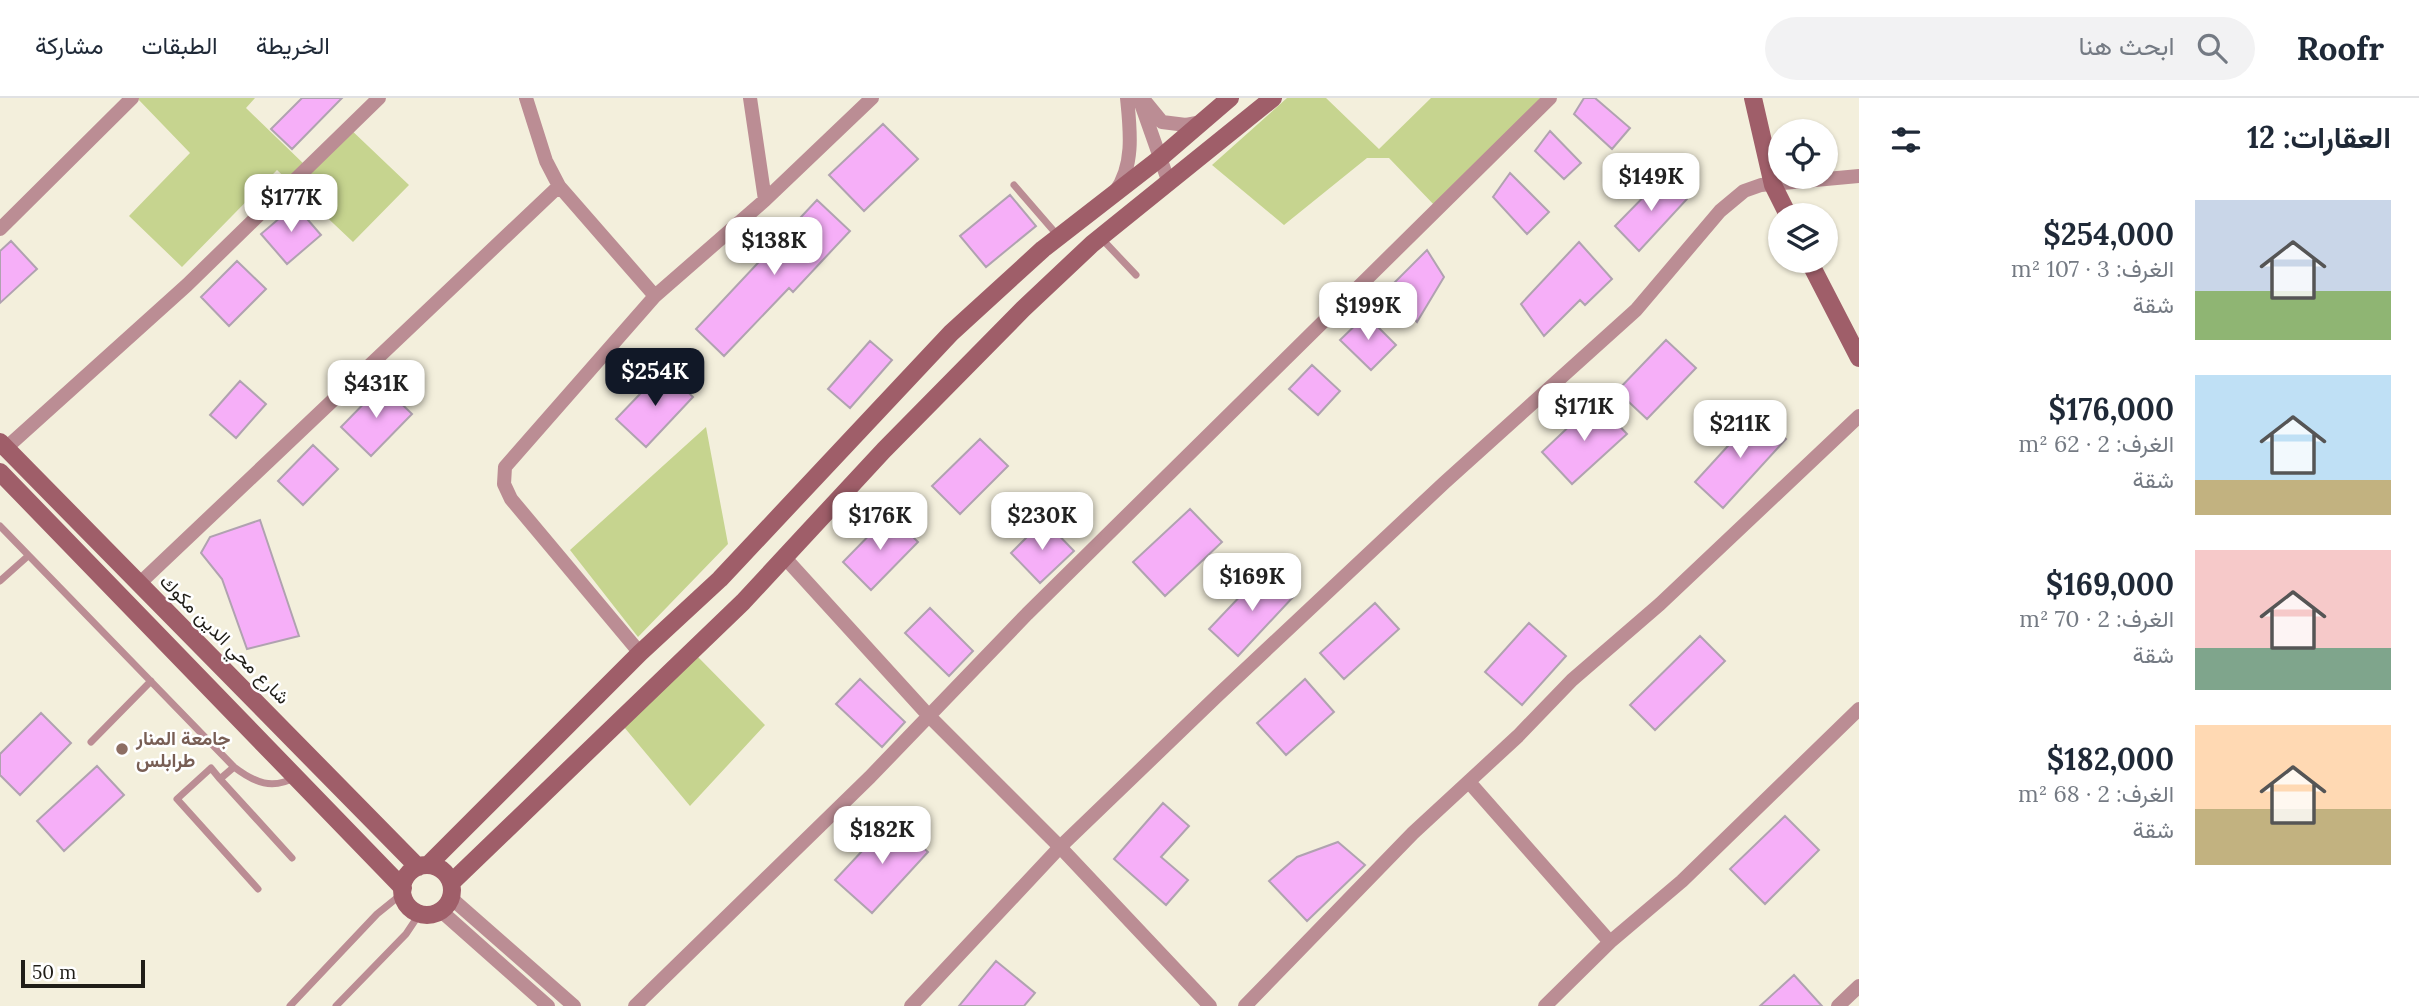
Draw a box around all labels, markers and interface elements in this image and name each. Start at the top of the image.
search box [1765,17,2255,80]
text: Roofr [2297,27,2384,69]
text: ابحث هنا [2079,29,2175,62]
icon: search [2193,29,2231,67]
text: مشاركة [35,30,103,61]
text: الطبقات [141,30,218,61]
text: الخريطة [256,30,330,61]
text: العقارات: 12 [2247,118,2391,156]
map controls [1768,119,1838,273]
button: locate [1768,119,1838,189]
icon: filters [1887,121,1925,159]
pin: $149K [1602,153,1700,213]
text: $149K [1618,161,1684,190]
pin: $177K [242,174,340,234]
text: $177K [260,182,322,211]
button: layers [1768,203,1838,273]
text: $254,000 [2043,215,2174,253]
pin: $138K [725,218,823,277]
text: $138K [741,225,807,254]
icon: home [2251,228,2335,312]
text: الغرف: 3 · 107 m² [2011,254,2174,283]
pin: $199K [1319,282,1417,342]
text: $199K [1335,290,1401,319]
text: شقة [2132,290,2174,319]
pin: $254K [606,348,704,408]
text: $254K [621,356,689,385]
pin: $431K [327,360,425,420]
text: $431K [344,368,408,397]
pin: $171K [1535,384,1633,443]
text: $176,000 [2049,390,2174,428]
text: $171K [1554,391,1614,420]
pin: $211K [1691,400,1789,460]
icon: home [2251,403,2335,487]
text: $211K [1710,408,1770,437]
text: الغرف: 2 · 62 m² [2018,429,2174,458]
text: شقة [2132,465,2174,494]
pin: $176K [831,492,929,552]
pin: $230K [993,492,1091,552]
text: $176K [848,500,912,529]
text: $230K [1007,500,1077,529]
pin: $169K [1203,554,1301,613]
text: $169K [1219,561,1285,590]
text: $169,000 [2046,565,2174,603]
street label: شارع محي الدين مكوك [152,569,295,712]
icon: home [2251,578,2335,662]
text: الغرف: 2 · 70 m² [2019,604,2174,633]
text: شقة [2132,640,2174,669]
place label: جامعة المنار طرابلس [135,726,231,773]
text: $182,000 [2047,740,2174,778]
marker: جامعة المنار طرابلس [114,741,130,757]
icon: home [2251,753,2335,837]
text: الغرف: 2 · 68 m² [2018,779,2174,808]
pin: $182K [833,806,931,866]
text: $182K [850,814,914,843]
text: شقة [2132,815,2174,844]
scale bar [21,957,145,989]
text: 50 m [32,960,76,984]

